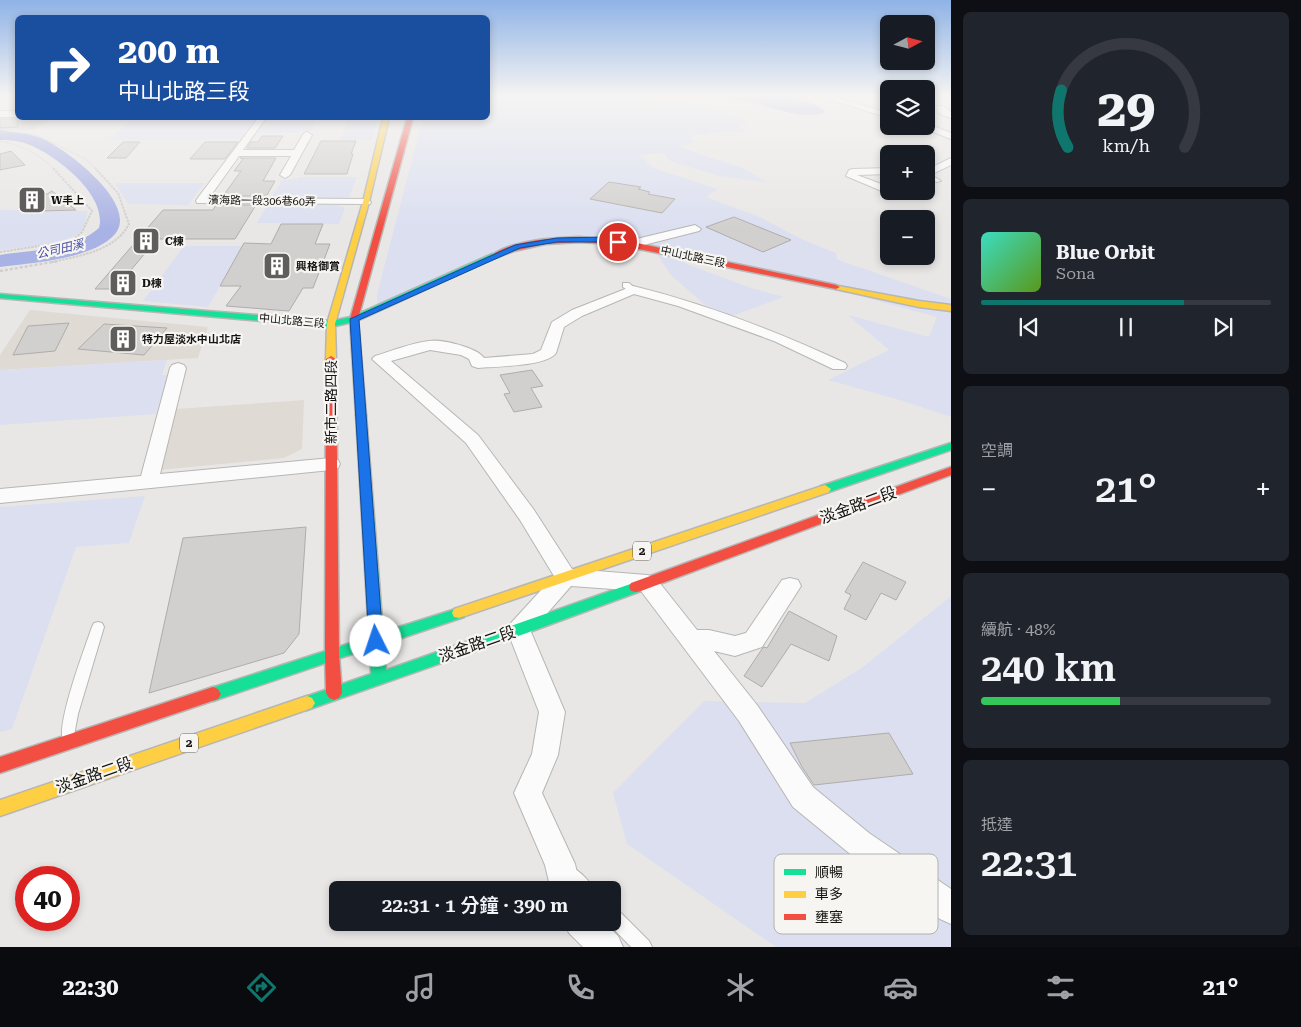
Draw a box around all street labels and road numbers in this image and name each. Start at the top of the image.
street label: 濱海路一段306巷60弄 [208,194,316,208]
street label: 中山北路三段 [659,244,727,270]
street label: 中山北路三段 [259,312,325,330]
street label: 新市二路四段 [323,360,339,444]
street label: 淡金路二段 [817,482,899,528]
road number: 2 [633,542,651,560]
street label: 淡金路二段 [436,622,518,666]
road number: 2 [180,734,198,752]
street label: 淡金路二段 [53,753,135,797]

